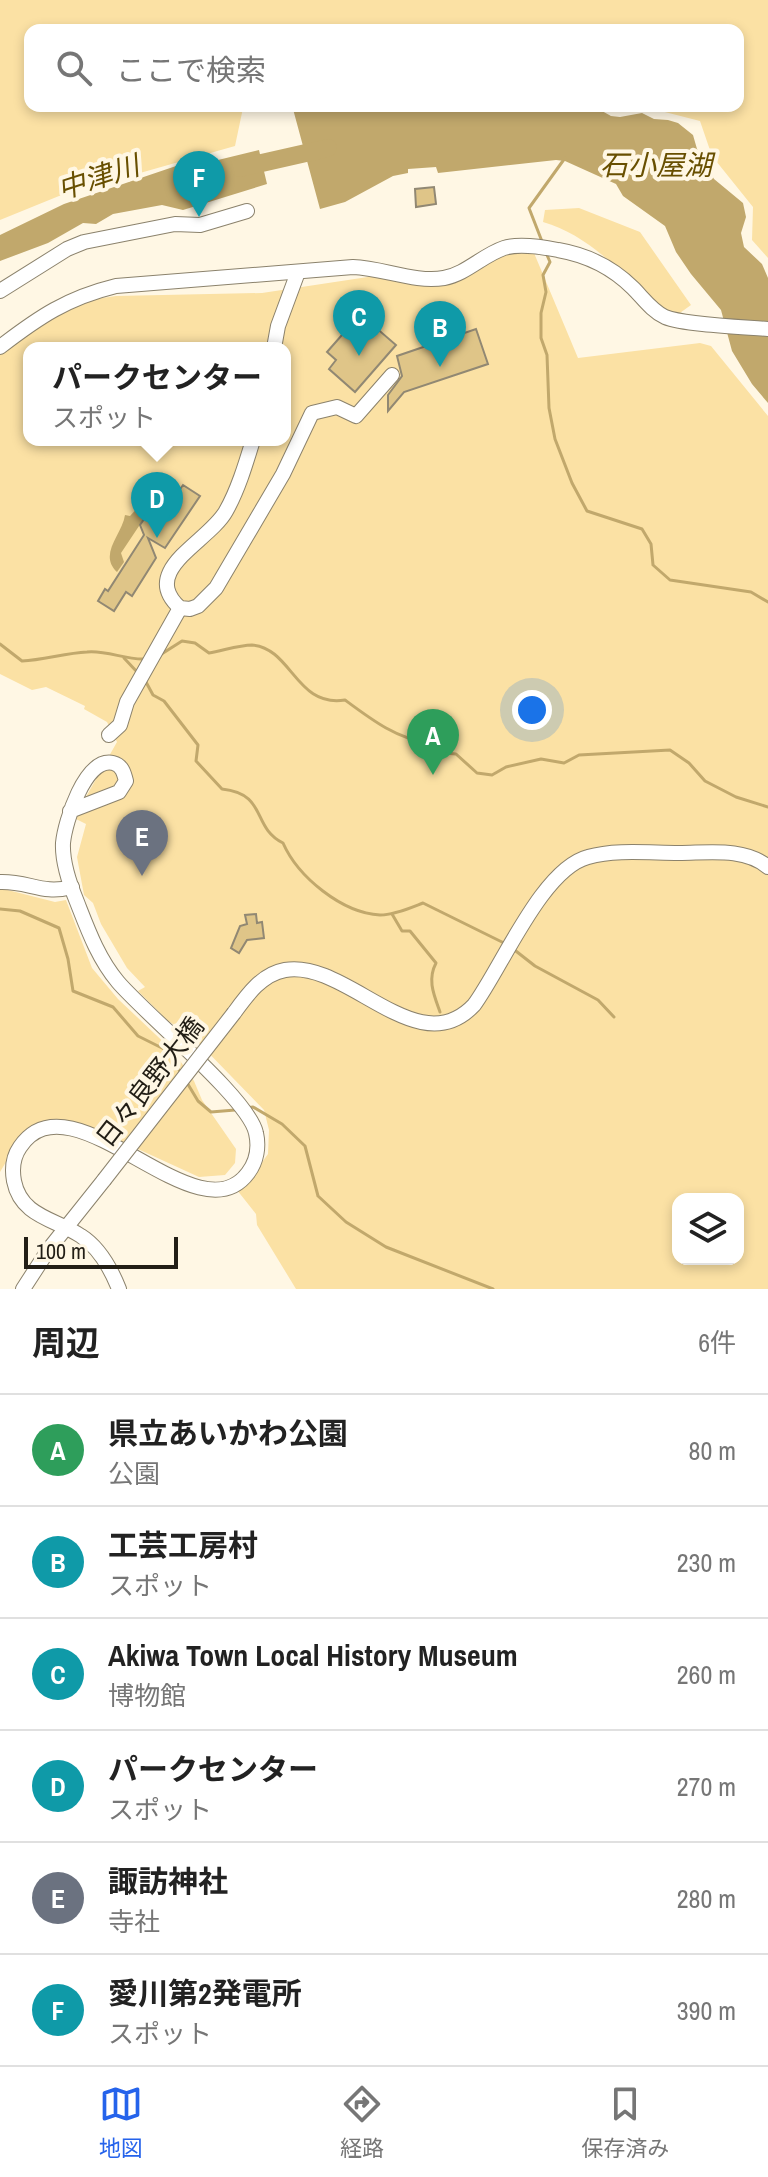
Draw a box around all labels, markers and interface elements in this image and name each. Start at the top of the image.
search box [24,24,744,112]
icon: search [52,46,96,90]
text: ここで検索 [116,50,266,90]
water label: 中津川 [52,145,147,208]
water label: 石小屋湖 [600,146,716,184]
pin: F [173,151,225,217]
pin: C [333,290,385,356]
pin: B [414,301,466,367]
popup [23,342,291,446]
text: パークセンター [52,357,262,397]
text: スポット [52,400,156,435]
pin: D [131,472,183,538]
your location [512,690,552,730]
pin: A [407,709,459,775]
pin: E [116,810,168,876]
street label: 日々良野大橋 [88,1009,211,1154]
map controls [672,1193,744,1265]
button: layers [672,1193,744,1265]
scale bar [24,1233,178,1269]
text: 100 m [36,1236,86,1266]
text: 周辺 [32,1320,100,1366]
text: 6件 [698,1325,736,1360]
text: 県立あいかわ公園 [108,1413,348,1453]
text: A [50,1433,66,1468]
text: 80 m [689,1433,736,1468]
text: 公園 [108,1456,160,1491]
text: 工芸工房村 [108,1525,258,1565]
text: B [50,1545,66,1580]
text: 230 m [677,1545,736,1580]
text: スポット [108,1568,212,1603]
text: Akiwa Town Local History Museum [108,1635,518,1675]
text: C [50,1657,66,1692]
text: 260 m [677,1657,736,1692]
text: 博物館 [108,1678,186,1713]
text: パークセンター [108,1749,318,1789]
text: D [50,1769,66,1804]
text: 270 m [677,1769,736,1804]
text: スポット [108,1792,212,1827]
text: 諏訪神社 [108,1861,228,1901]
text: E [51,1881,65,1916]
text: 280 m [677,1881,736,1916]
text: 寺社 [108,1904,160,1939]
text: 愛川第2発電所 [108,1973,302,2013]
text: F [51,1993,65,2028]
text: 390 m [677,1993,736,2028]
text: スポット [108,2016,212,2051]
tab: 地図 [99,2082,143,2163]
tab: 経路 [340,2082,384,2163]
tab: 保存済み [581,2082,669,2163]

